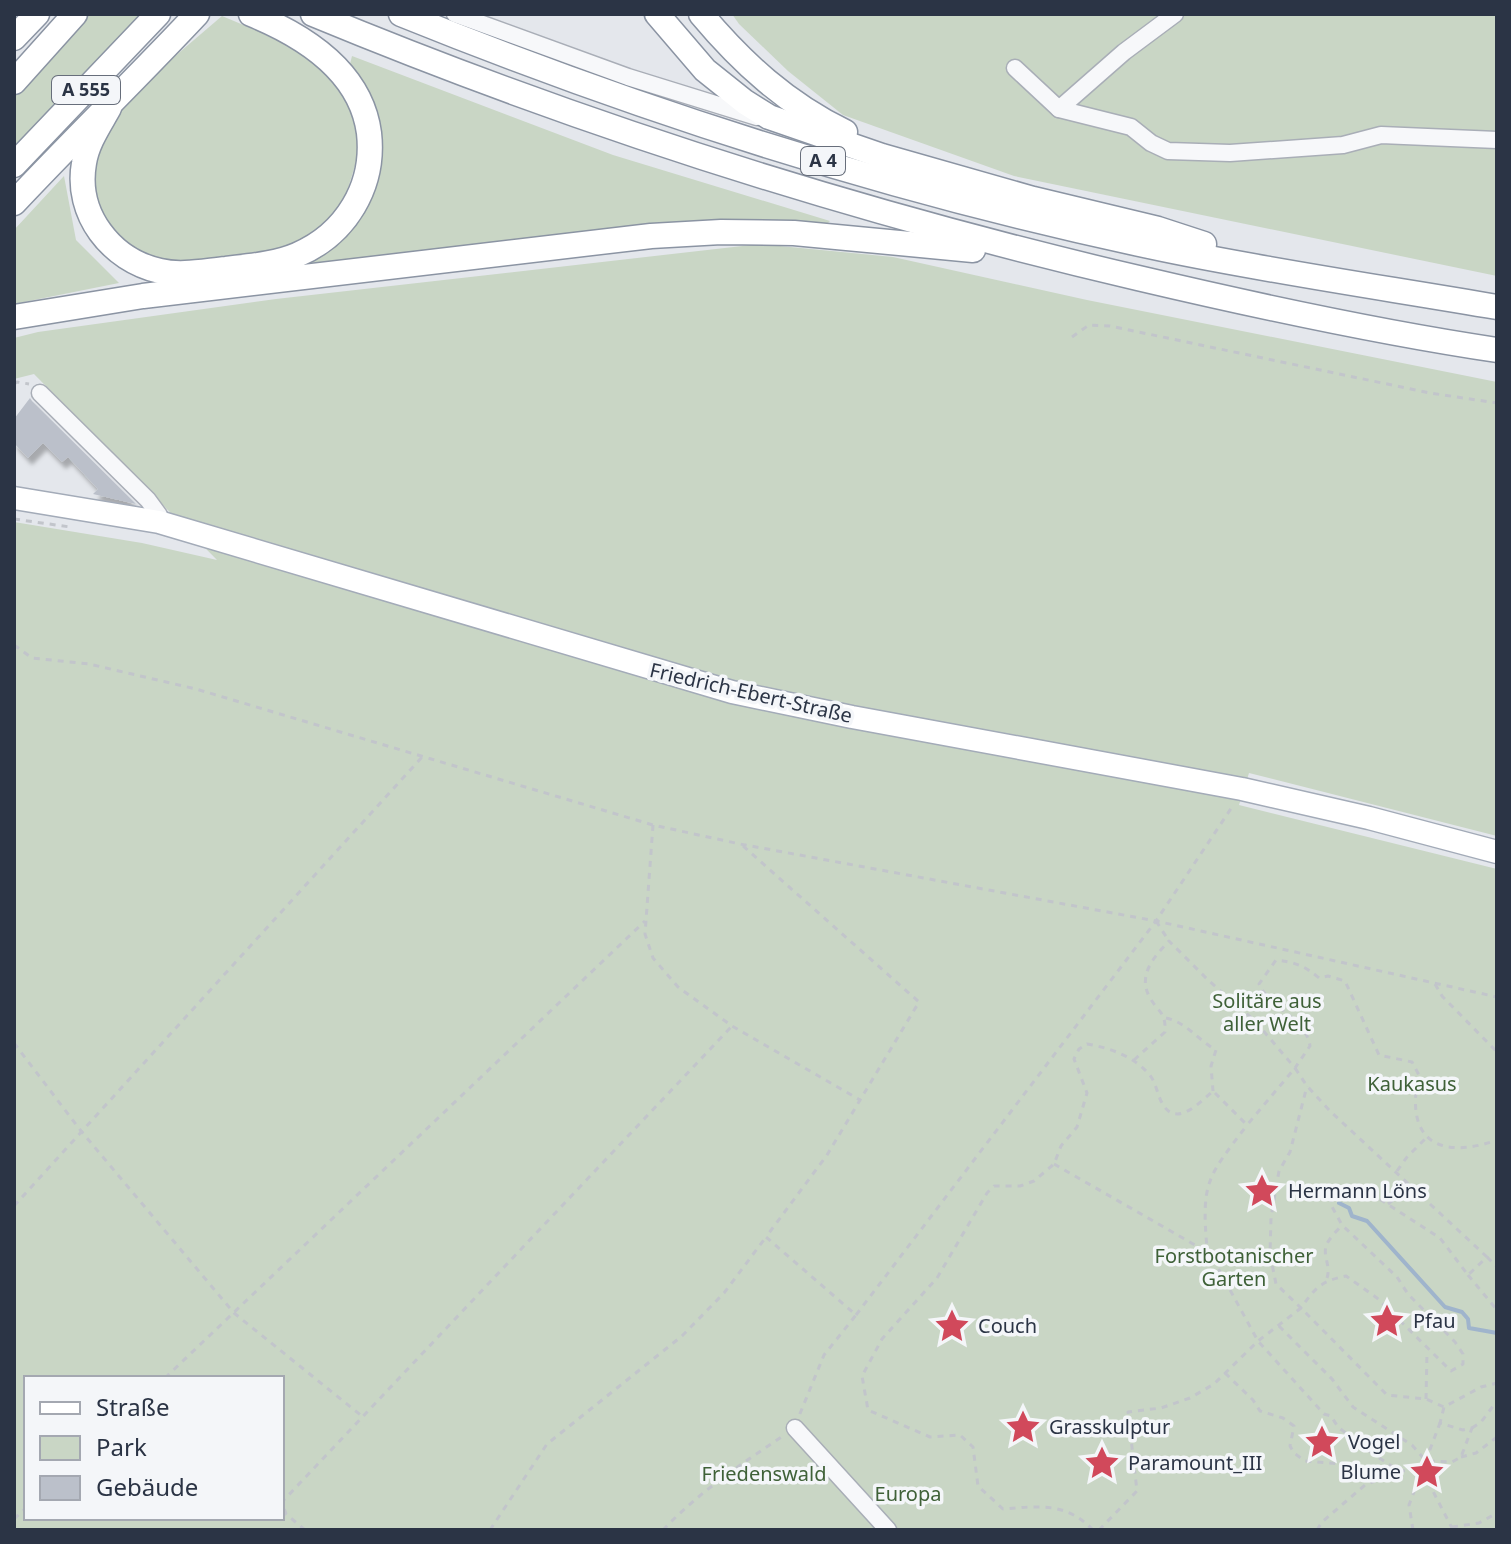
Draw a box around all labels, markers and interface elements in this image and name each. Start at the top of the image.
road number: A 555 [52,76,120,104]
road number: A 4 [801,147,845,175]
street label: Friedrich-Ebert-Straße [647,656,855,729]
park label: Solitäre aus aller Welt [1212,987,1322,1037]
park label: Kaukasus [1367,1070,1457,1097]
place icon: Hermann Löns [1243,1172,1281,1210]
place label: Hermann Löns [1288,1177,1427,1204]
park label: Forstbotanischer Garten [1155,1242,1313,1292]
place icon: Pfau [1368,1302,1406,1340]
place icon: Couch [933,1307,971,1345]
place label: Pfau [1413,1307,1456,1334]
place label: Couch [978,1312,1037,1339]
legend [24,1376,284,1520]
text: Straße [96,1390,169,1423]
place icon: Grasskulptur [1004,1408,1042,1446]
place label: Grasskulptur [1049,1413,1170,1440]
place icon: Vogel [1303,1423,1341,1461]
place label: Vogel [1348,1428,1400,1455]
text: Park [96,1430,147,1463]
place icon: Paramount_III [1083,1444,1121,1482]
place label: Paramount_III [1128,1449,1262,1476]
place icon: Blume [1408,1453,1446,1491]
place label: Blume [1341,1458,1401,1485]
park label: Friedenswald [702,1460,827,1487]
text: Gebäude [96,1470,198,1503]
park label: Europa [875,1480,941,1507]

